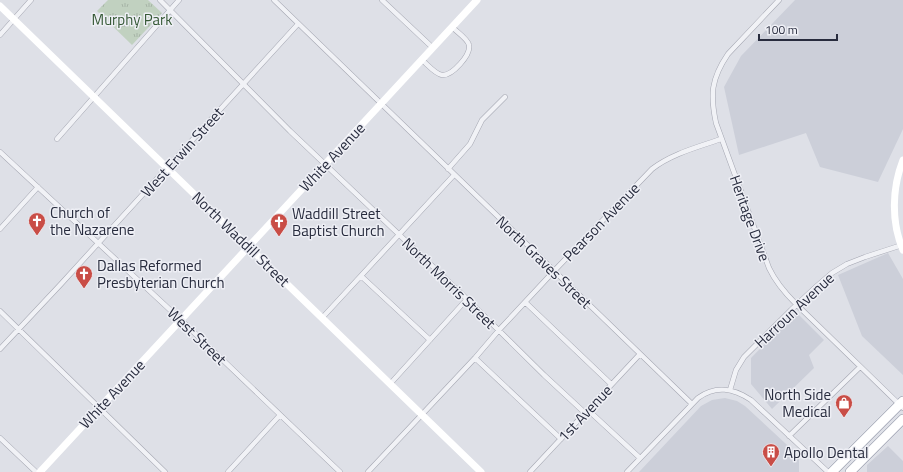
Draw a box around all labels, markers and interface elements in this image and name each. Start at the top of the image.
park label: Murphy Park [92,8,172,31]
scale bar [759,16,837,42]
text: 100 m [765,20,798,39]
street label: West Erwin Street [135,101,229,202]
street label: White Avenue [294,117,370,197]
street label: Heritage Drive [724,172,776,264]
street label: Pearson Avenue [557,177,645,267]
street label: North Waddill Street [187,186,296,292]
place label: Church of the Nazarene [50,201,134,241]
place label: Waddill Street Baptist Church [292,202,385,242]
street label: North Graves Street [491,210,598,314]
church icon: Church of the Nazarene [27,211,47,236]
church icon: Waddill Street Baptist Church [269,212,289,237]
street label: North Morris Street [397,232,502,334]
place label: Dallas Reformed Presbyterian Church [97,254,225,294]
church icon: Dallas Reformed Presbyterian Church [74,264,94,289]
street label: Harroun Avenue [749,267,839,353]
street label: West Street [162,302,232,371]
street label: White Avenue [74,354,150,434]
street label: 1st Avenue [552,379,618,447]
place label: North Side Medical [764,383,831,423]
shop icon: North Side Medical [834,393,854,418]
place label: Apollo Dental [784,441,868,464]
building icon: Apollo Dental [761,442,781,467]

